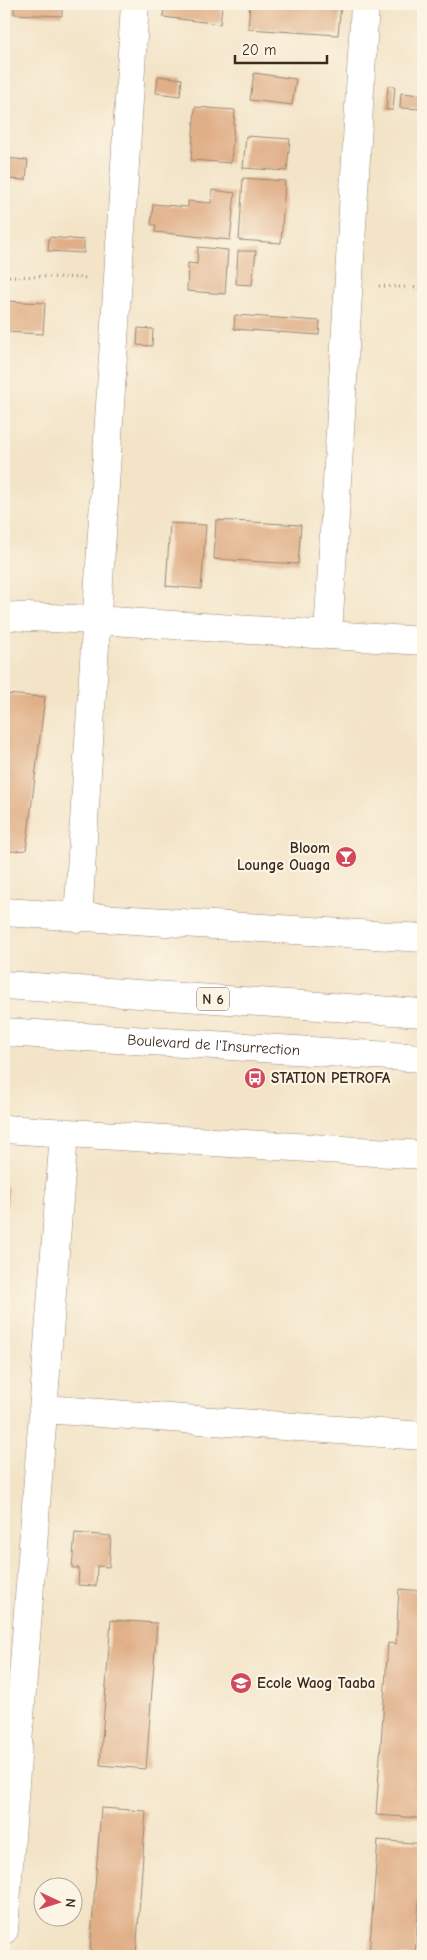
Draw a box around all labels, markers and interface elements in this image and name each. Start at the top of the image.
scale bar [235,32,327,64]
text: 20 m [242,41,276,59]
place label: Bloom Lounge Ouaga [237,839,330,874]
bar icon: Bloom Lounge Ouaga [334,845,358,869]
road number: N 6 [197,988,229,1011]
street label: Boulevard de l'Insurrection [127,1031,301,1059]
bus stop icon: STATION PETROFA [243,1066,267,1090]
place label: STATION PETROFA [271,1069,391,1087]
school or university icon: Ecole Waog Taaba [229,1671,253,1695]
place label: Ecole Waog Taaba [257,1674,375,1692]
north arrow [32,1878,82,1928]
text: N [62,1898,79,1908]

